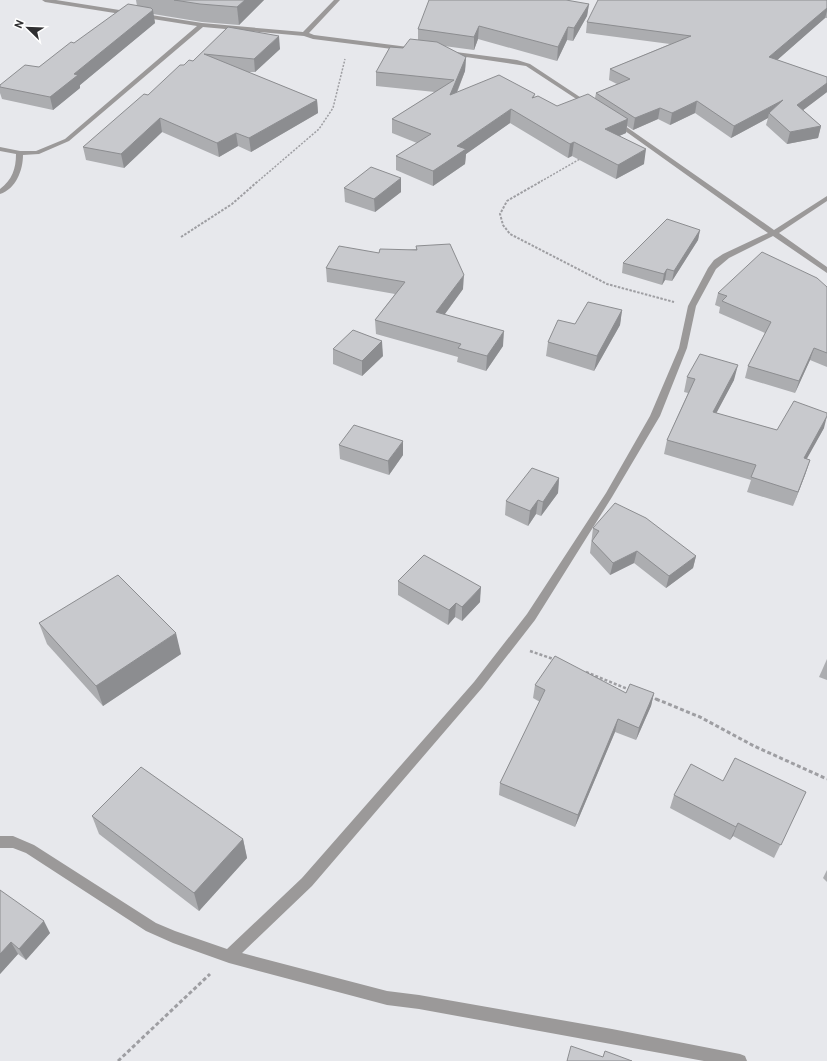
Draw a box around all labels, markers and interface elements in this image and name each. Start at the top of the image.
north arrow [8,8,48,48]
text: N [12,18,28,31]

